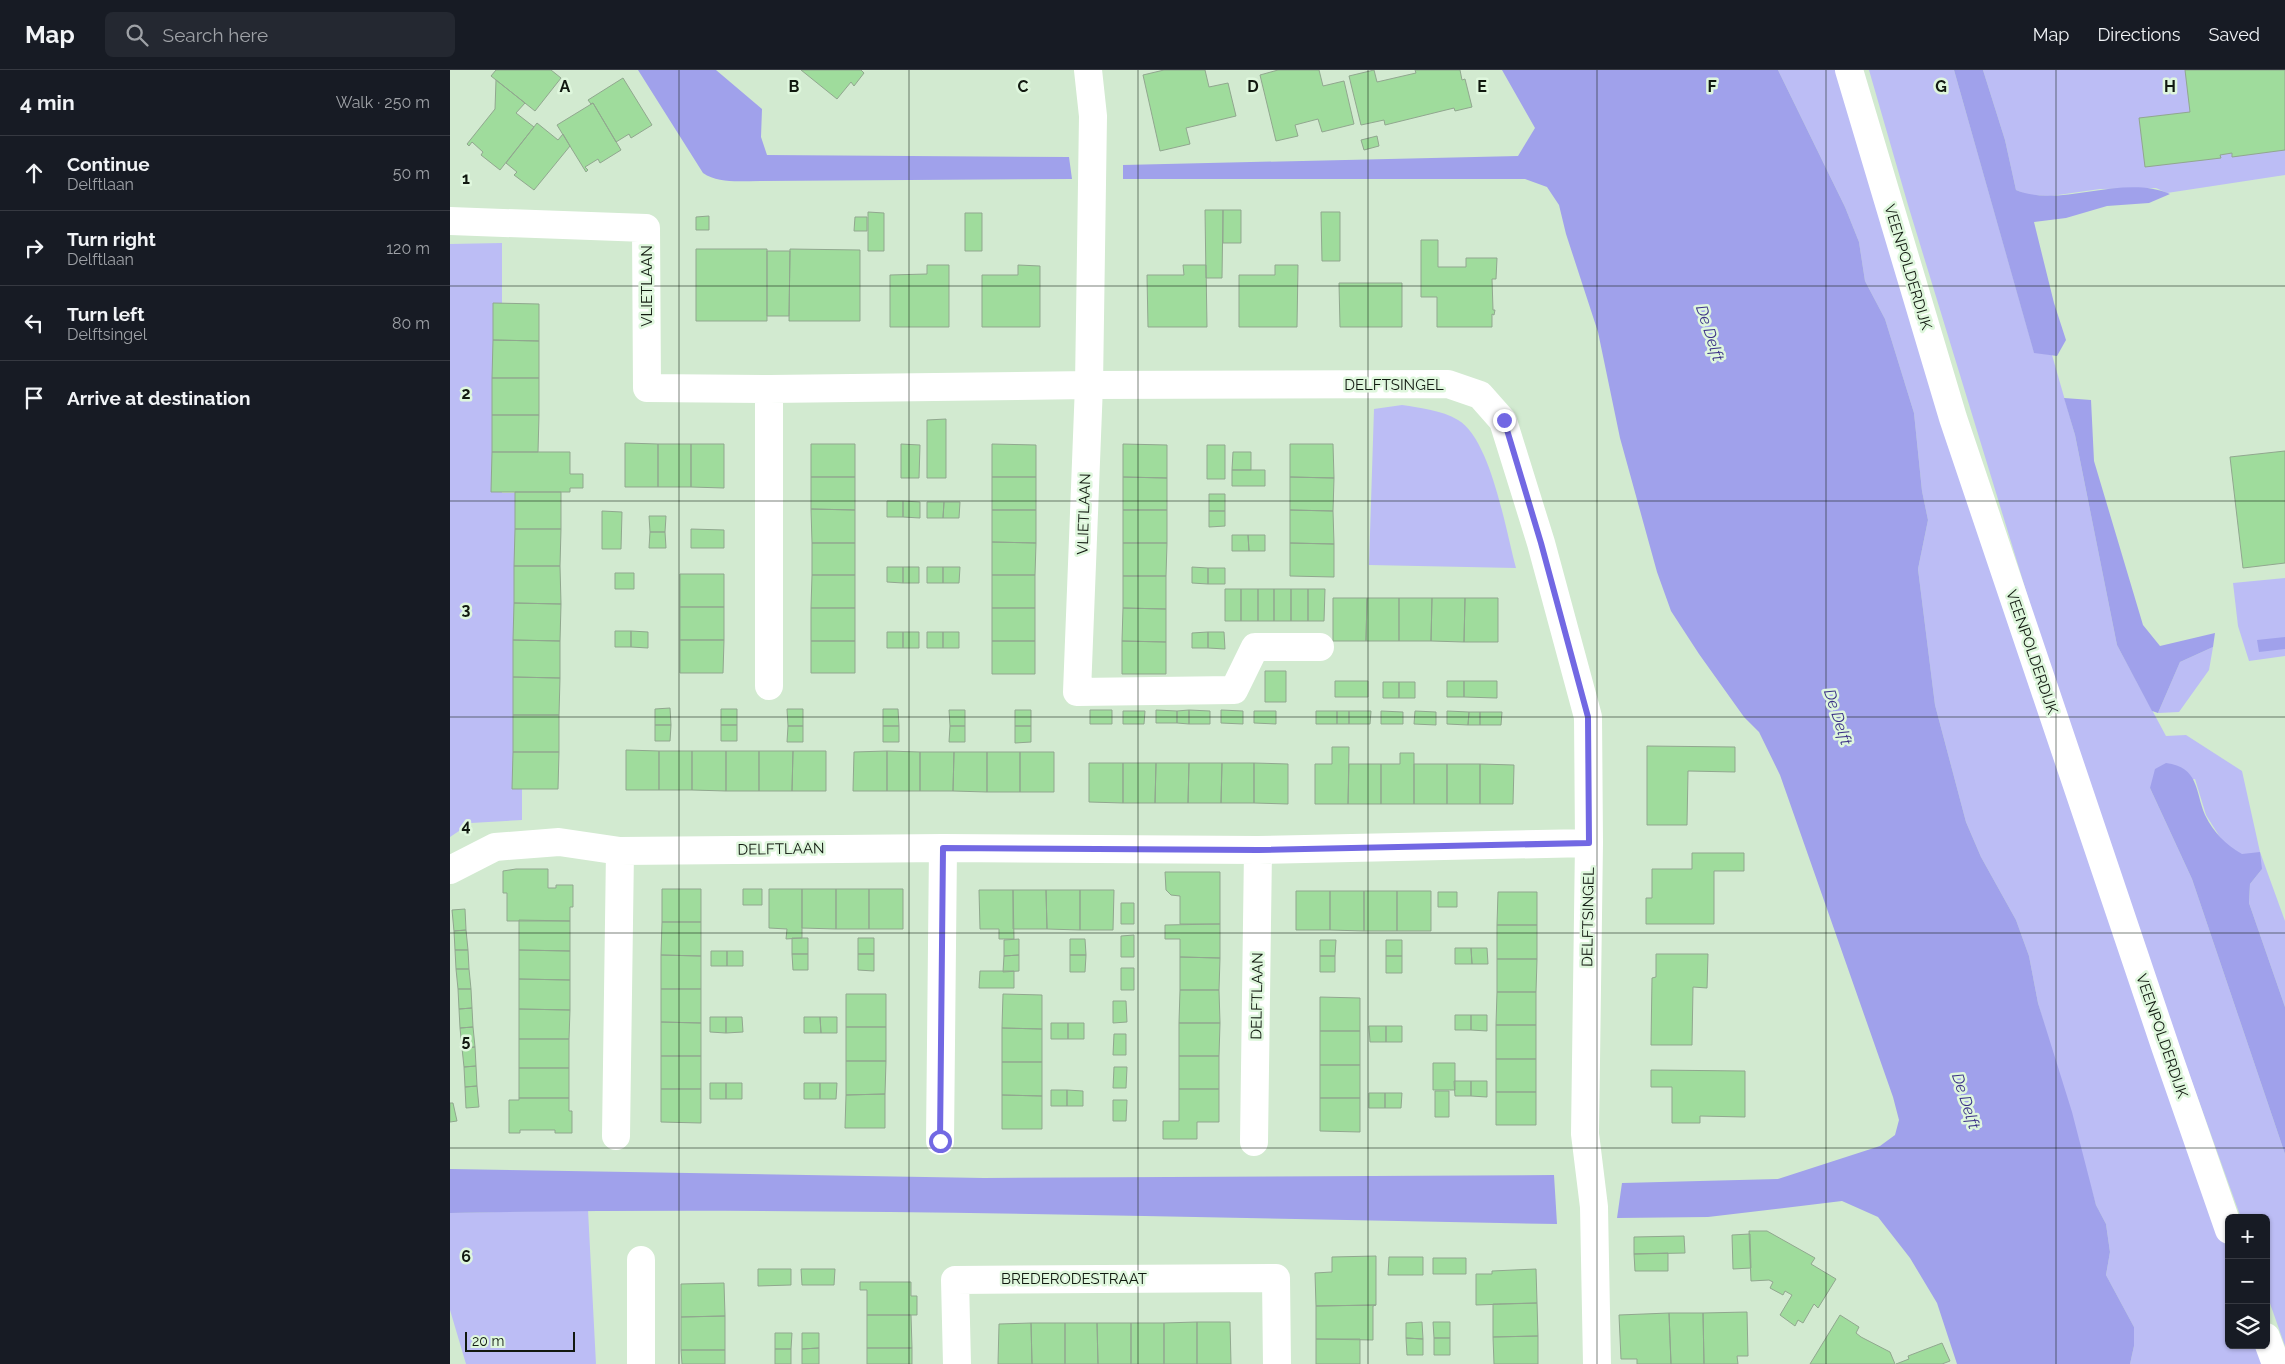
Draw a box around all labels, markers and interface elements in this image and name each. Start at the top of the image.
search box [105,12,455,57]
text: Map [25,20,75,49]
icon: search [123,21,151,49]
text: Search here [163,24,268,46]
text: Map [2033,24,2069,45]
text: Directions [2097,24,2181,45]
text: Saved [2209,24,2260,45]
text: A [560,77,571,96]
text: B [789,77,800,96]
text: C [1018,77,1029,96]
text: D [1247,77,1259,96]
text: E [1477,77,1487,96]
text: F [1707,77,1717,96]
text: G [1935,77,1947,96]
text: H [2164,77,2176,96]
text: 4 min [20,90,75,115]
text: Walk · 250 m [336,93,430,112]
text: Continue [67,153,150,175]
icon: ahead [20,159,48,187]
text: 50 m [393,164,430,183]
text: 1 [462,169,470,188]
text: Delftlaan [67,175,134,194]
street label: VEENPOLDERDIJK [1880,202,1936,332]
text: Turn right [67,228,156,250]
icon: right [20,234,48,262]
text: 120 m [386,239,430,258]
street label: VLIETLAAN [638,245,656,327]
text: Delftlaan [67,250,134,269]
text: Turn left [67,303,144,325]
water label: De Delft [1692,303,1728,364]
icon: left [20,309,48,337]
text: 80 m [392,314,430,333]
text: Delftsingel [67,325,147,344]
street label: DELFTSINGEL [1344,376,1444,394]
icon: arrive [20,384,48,412]
text: 2 [461,384,471,403]
text: Arrive at destination [67,387,251,409]
route end [1493,409,1516,432]
street label: VLIETLAAN [1074,473,1094,555]
street label: VEENPOLDERDIJK [2002,587,2062,717]
text: 3 [462,600,471,619]
water label: De Delft [1820,687,1856,748]
text: 4 [461,816,471,835]
street label: DELFTLAAN [737,839,825,859]
street label: DELFTSINGEL [1578,867,1598,967]
street label: DELFTLAAN [1247,952,1267,1040]
street label: VEENPOLDERDIJK [2132,971,2192,1101]
text: 5 [462,1031,471,1050]
water label: De Delft [1948,1071,1984,1132]
route start [929,1130,952,1153]
map controls [2225,1214,2270,1349]
button: + [2225,1214,2270,1259]
text: 6 [461,1247,471,1266]
button: − [2225,1259,2270,1304]
street label: BREDERODESTRAAT [1001,1270,1147,1288]
button: layers [2225,1304,2270,1349]
scale bar [465,1329,575,1352]
text: 20 m [472,1333,504,1349]

